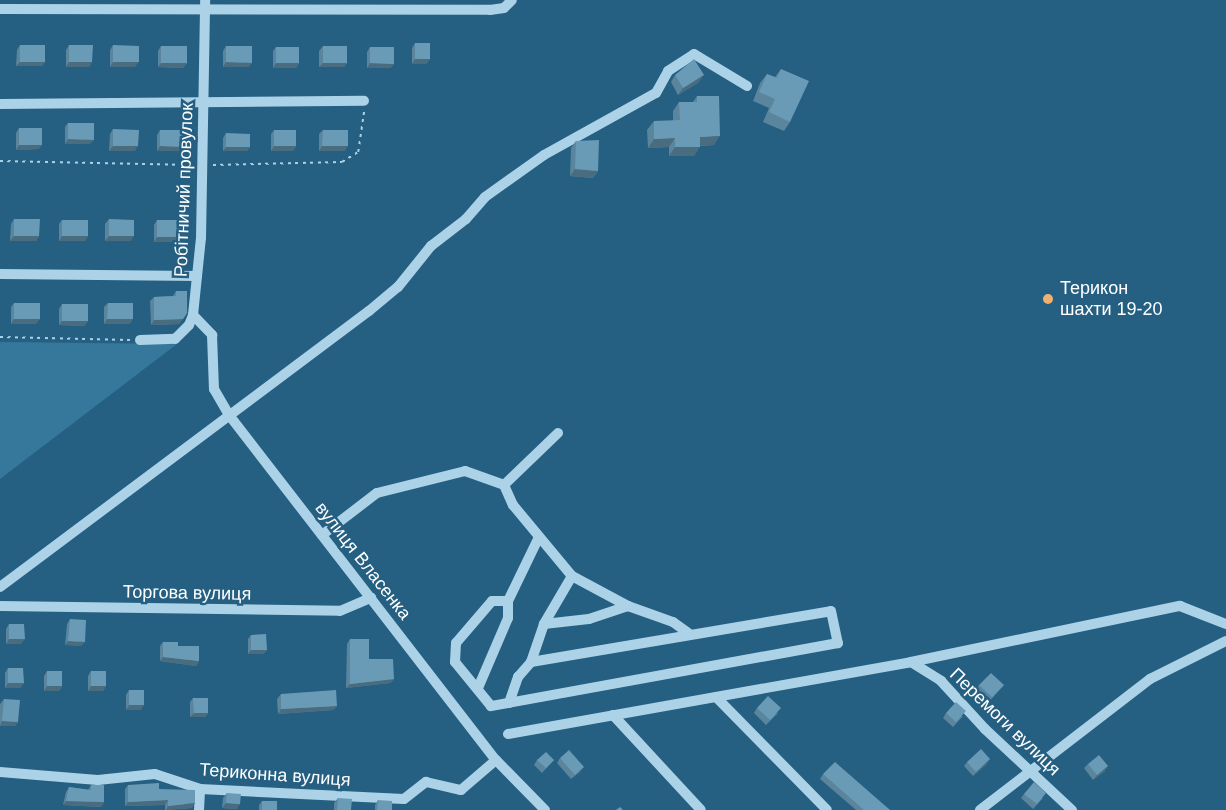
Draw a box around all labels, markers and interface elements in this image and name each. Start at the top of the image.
street label: Робітничий провулок [170,102,198,278]
place label: Терикон шахти 19-20 [1060,278,1163,320]
marker: Терикон шахти 19-20 [1041,292,1055,306]
street label: вулиця Власенка [310,498,416,624]
street label: Торгова вулиця [123,581,251,605]
street label: Перемоги вулиця [945,664,1065,780]
street label: Териконна вулиця [199,759,351,791]

